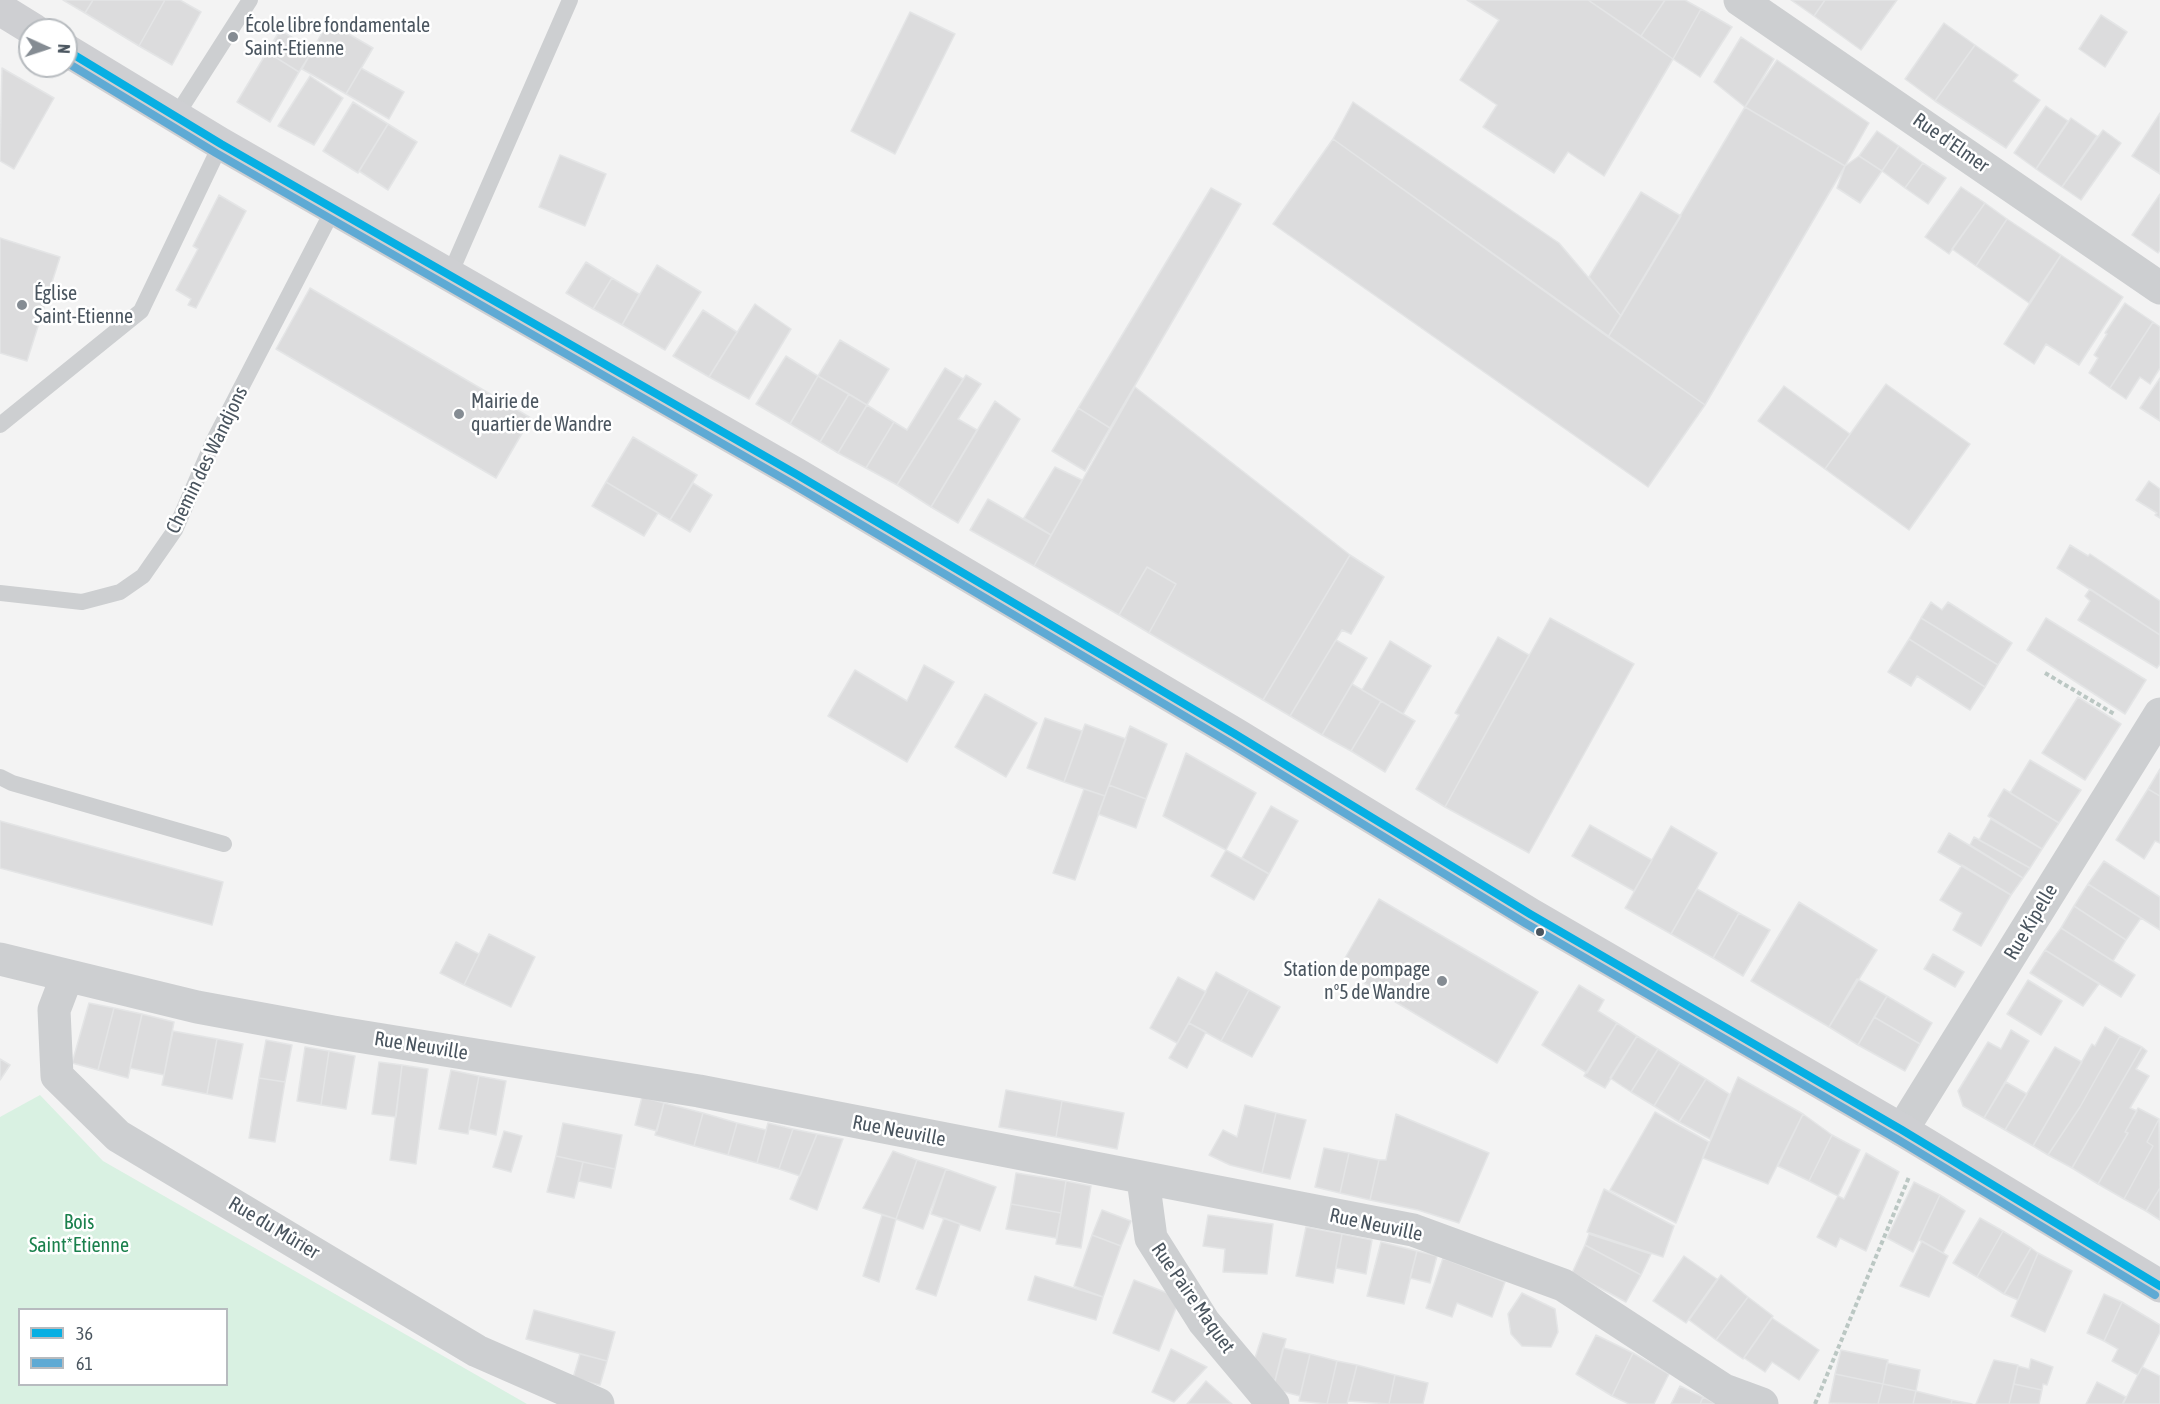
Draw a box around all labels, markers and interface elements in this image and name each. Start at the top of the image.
place label: École libre fondamentale Saint-Etienne [245,14,430,61]
north arrow [18,18,78,78]
marker: École libre fondamentale Saint-Etienne [226,30,240,44]
text: N [55,44,73,54]
street label: Rue d'Elmer [1908,108,1994,178]
place label: Église Saint-Etienne [34,282,133,329]
marker: Église Saint-Etienne [15,298,29,312]
street label: Chemin des Wandjons [161,383,253,537]
place label: Mairie de quartier de Wandre [471,390,612,437]
marker: Mairie de quartier de Wandre [452,407,466,421]
street label: Rue Kipelle [1999,880,2063,964]
unlabelled marker [1534,926,1546,938]
place label: Station de pompage n°5 de Wandre [1284,958,1430,1005]
marker: Station de pompage n°5 de Wandre [1435,974,1449,988]
street label: Rue Neuville [373,1027,469,1065]
street label: Rue Neuville [850,1110,948,1152]
street label: Rue du Mûrier [224,1191,324,1265]
street label: Rue Neuville [1327,1203,1425,1247]
park label: Bois Saint*Etienne [29,1211,129,1258]
street label: Rue Paire Maquet [1146,1238,1240,1358]
legend [18,1308,228,1386]
text: 36 [76,1323,93,1344]
text: 61 [76,1353,93,1374]

